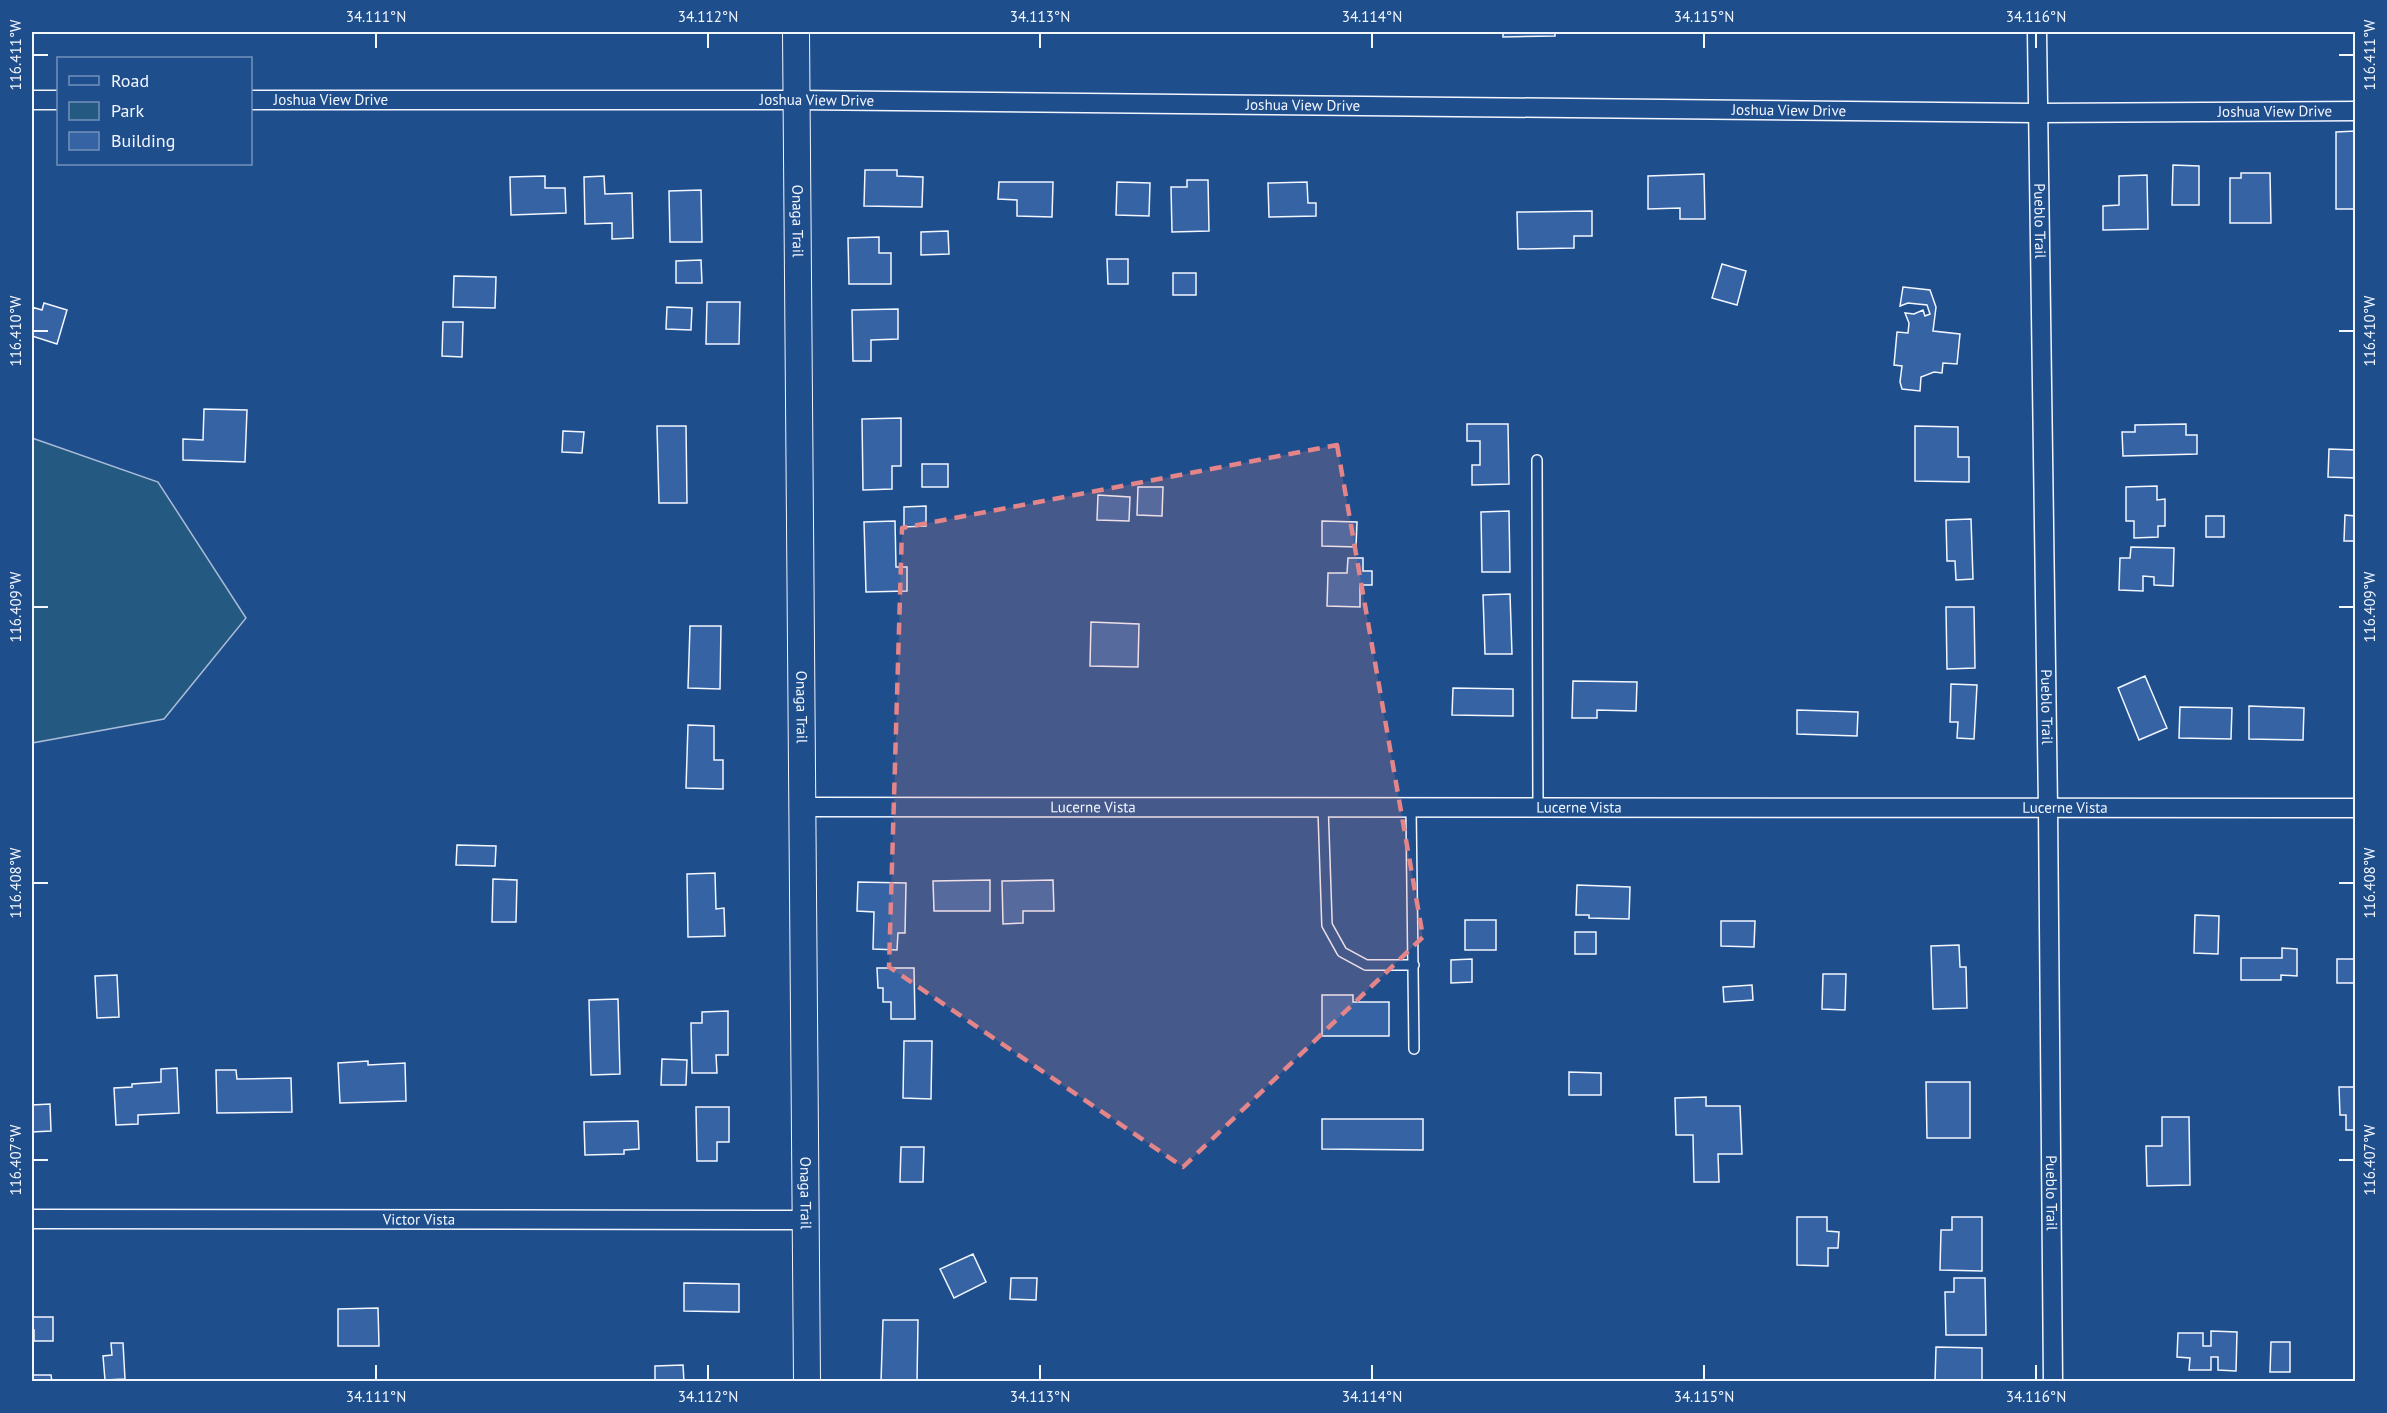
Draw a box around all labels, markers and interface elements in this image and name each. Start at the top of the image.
text: 34.111°N [346,7,406,26]
text: 34.112°N [678,7,738,26]
text: 34.113°N [1010,7,1070,26]
text: 34.114°N [1342,7,1402,26]
text: 34.115°N [1674,7,1734,26]
text: 34.116°N [2006,7,2066,26]
text: 116.411°W [6,19,25,91]
text: 116.411°W [2360,19,2379,91]
legend [57,57,252,165]
text: Road [111,69,149,92]
street label: Joshua View Drive [273,90,388,109]
street label: Joshua View Drive [759,90,874,110]
street label: Joshua View Drive [1245,95,1360,115]
text: Park [111,99,144,122]
street label: Joshua View Drive [1731,100,1846,120]
street label: Joshua View Drive [2217,101,2332,121]
text: Building [111,129,175,152]
street label: Pueblo Trail [2030,183,2050,259]
street label: Onaga Trail [788,185,808,258]
text: 116.410°W [6,295,25,367]
text: 116.410°W [2360,295,2379,367]
text: 116.409°W [6,571,25,643]
text: 116.409°W [2360,571,2379,643]
street label: Pueblo Trail [2037,669,2057,745]
street label: Onaga Trail [792,671,812,744]
street label: Lucerne Vista [1050,797,1136,816]
street label: Lucerne Vista [1536,797,1622,817]
street label: Lucerne Vista [2022,798,2108,817]
text: 116.408°W [6,847,25,919]
text: 116.408°W [2360,847,2379,919]
text: 116.407°W [6,1124,25,1196]
text: 116.407°W [2360,1124,2379,1196]
street label: Pueblo Trail [2042,1155,2062,1231]
street label: Onaga Trail [796,1157,816,1230]
street label: Victor Vista [382,1209,455,1229]
text: 34.111°N [346,1387,406,1406]
text: 34.112°N [678,1387,738,1406]
text: 34.113°N [1010,1387,1070,1406]
text: 34.114°N [1342,1387,1402,1406]
text: 34.115°N [1674,1387,1734,1406]
text: 34.116°N [2006,1387,2066,1406]

